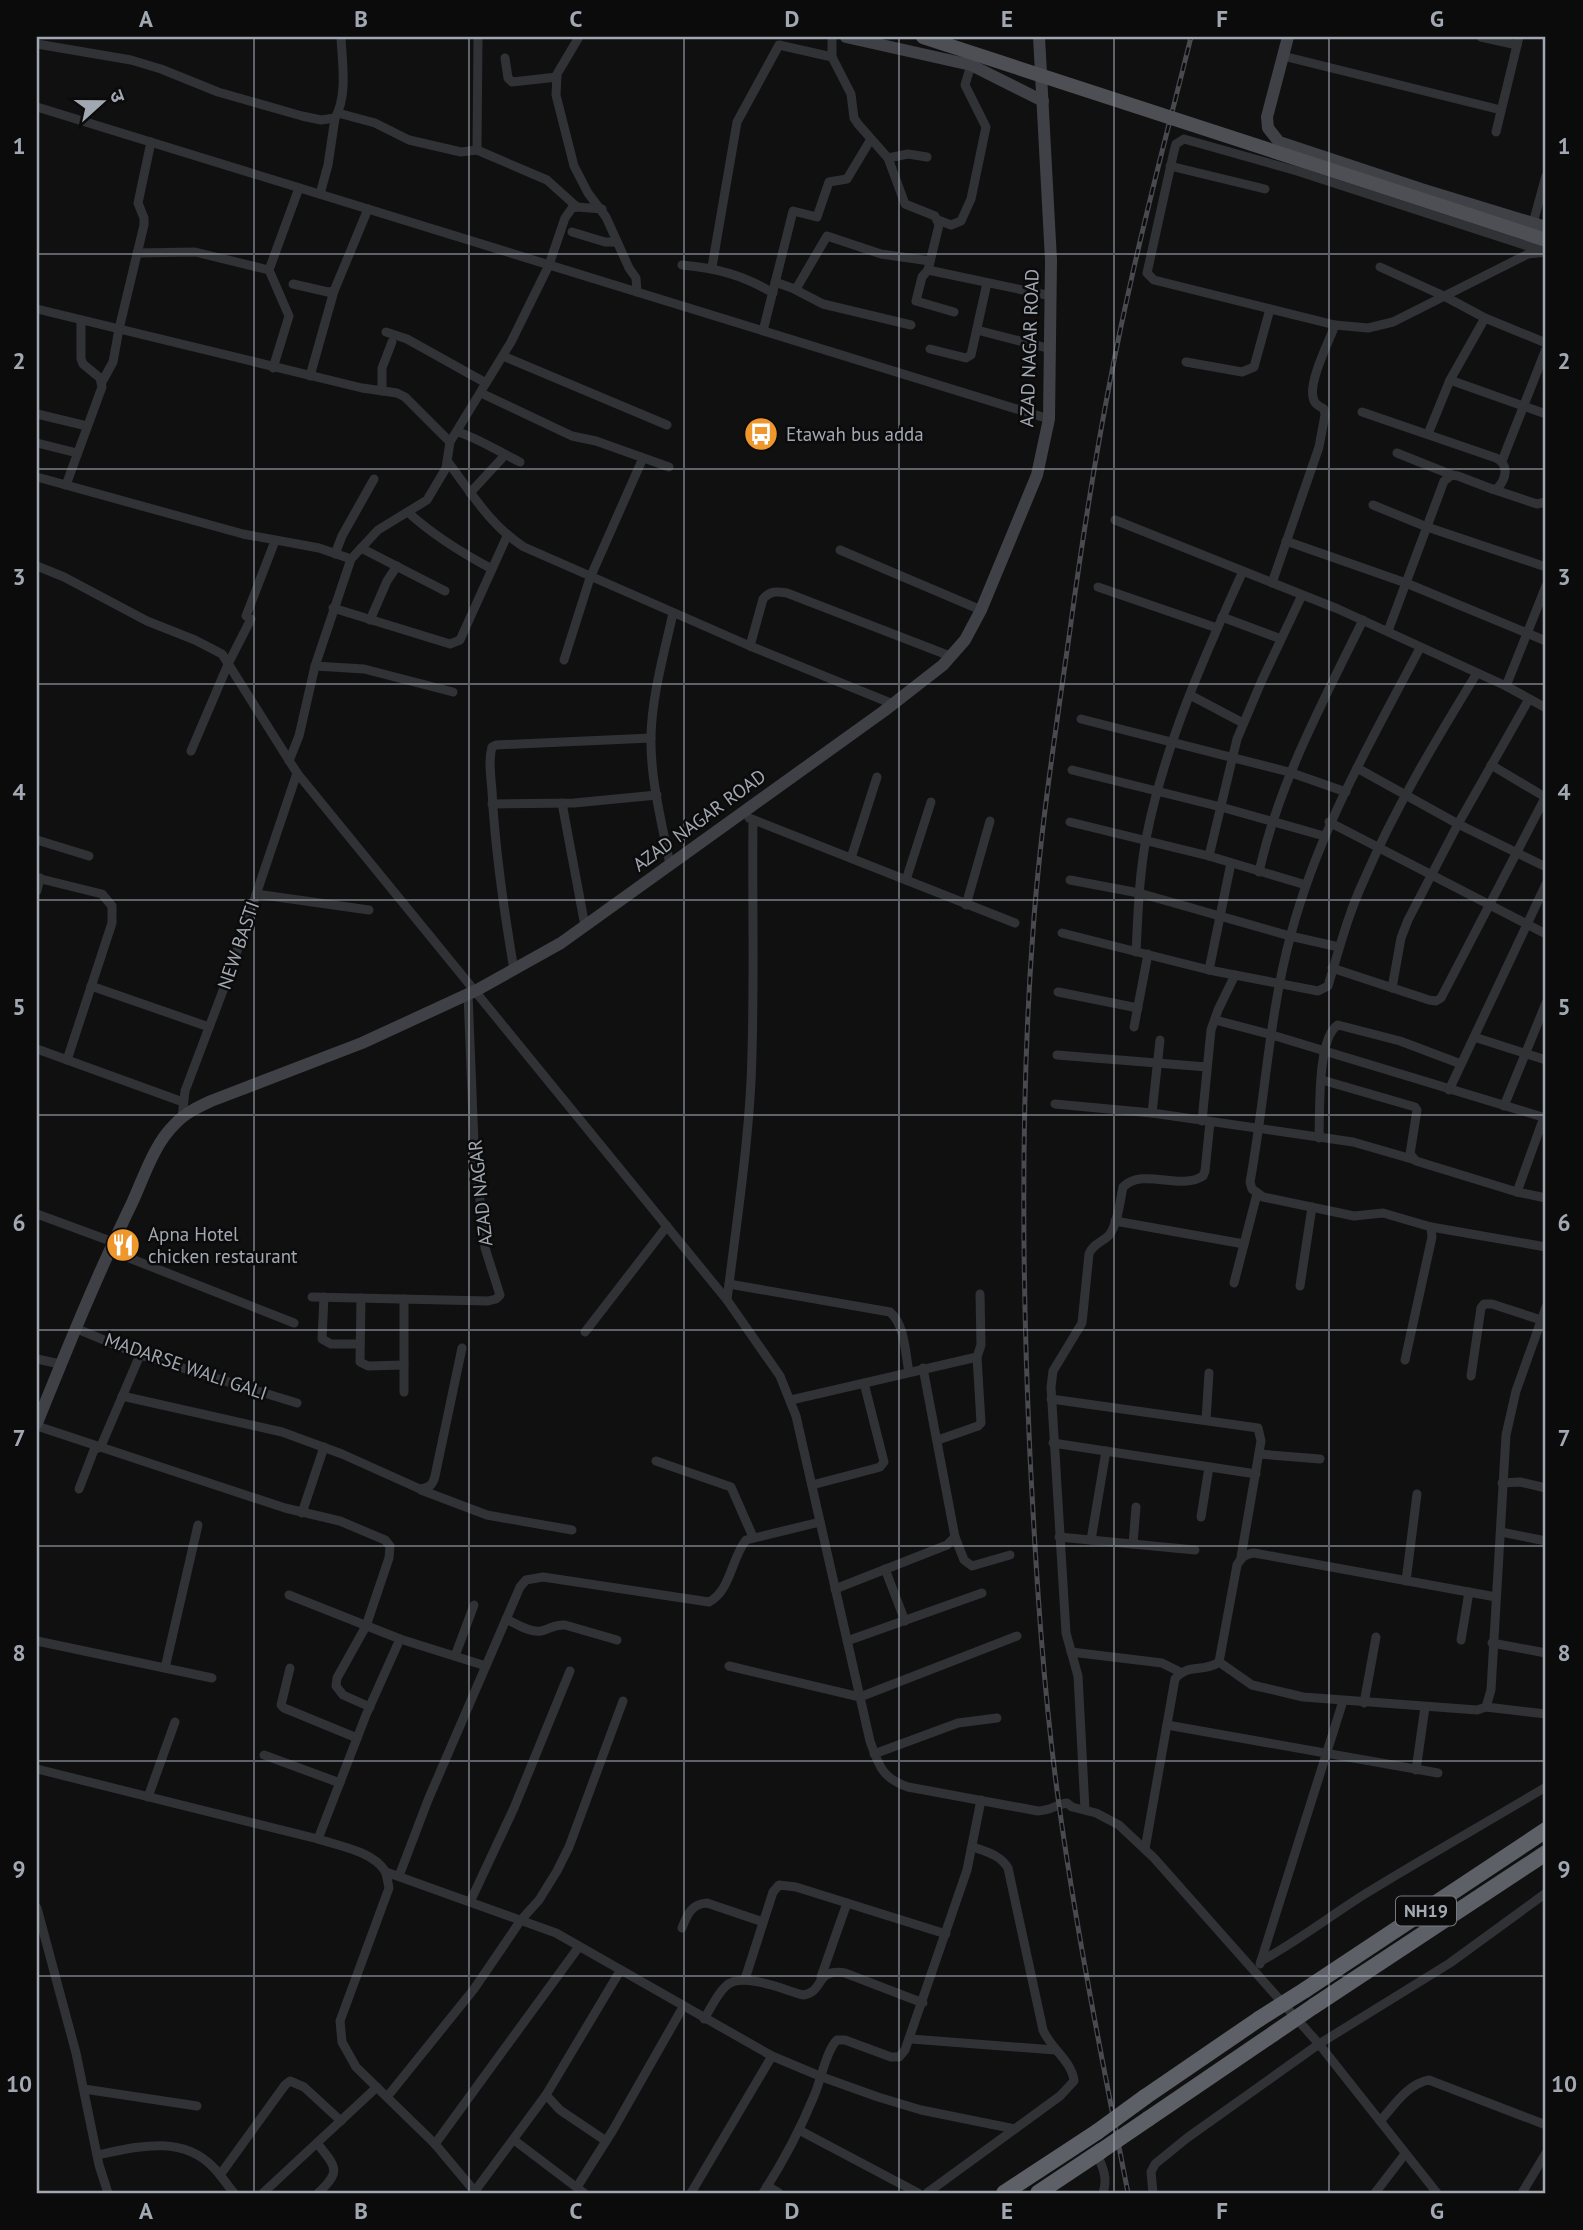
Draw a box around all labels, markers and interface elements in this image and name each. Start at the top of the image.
text: A [139,4,153,33]
text: B [354,4,368,33]
text: C [570,4,583,33]
text: D [785,4,799,33]
text: E [1001,4,1013,33]
text: F [1216,4,1228,33]
text: G [1430,4,1444,33]
north arrow [66,66,136,136]
text: उ [105,86,131,106]
text: 1 [12,131,26,160]
text: 1 [1557,131,1571,160]
street label: AZAD NAGAR ROAD [1014,268,1044,428]
text: 2 [12,346,26,375]
text: 2 [1557,346,1571,375]
bus stop icon: Etawah bus adda [742,415,780,453]
place label: Etawah bus adda [786,422,924,446]
text: 3 [12,562,26,591]
text: 3 [1557,562,1571,591]
street label: AZAD NAGAR ROAD [628,764,770,876]
text: 4 [12,777,26,806]
text: 4 [1557,777,1571,806]
street label: NEW BASTI [212,898,264,992]
text: 5 [12,992,26,1021]
text: 5 [1557,992,1571,1021]
street label: AZAD NAGAR [462,1139,498,1247]
text: 6 [12,1208,26,1237]
text: 6 [1557,1208,1571,1237]
place label: Apna Hotel chicken restaurant [148,1222,298,1268]
restaurant icon: Apna Hotel chicken restaurant [104,1226,142,1264]
street label: MADARSE WALI GALI [102,1327,270,1405]
text: 7 [12,1423,26,1452]
text: 7 [1557,1423,1571,1452]
text: 8 [12,1638,26,1667]
text: 8 [1557,1638,1571,1667]
text: 9 [12,1854,26,1883]
text: 9 [1557,1854,1571,1883]
road number: NH19 [1396,1896,1456,1926]
text: 10 [6,2069,32,2098]
text: 10 [1551,2069,1577,2098]
text: A [139,2196,153,2225]
text: B [354,2196,368,2225]
text: C [570,2196,583,2225]
text: D [785,2196,799,2225]
text: E [1001,2196,1013,2225]
text: F [1216,2196,1228,2225]
text: G [1430,2196,1444,2225]

